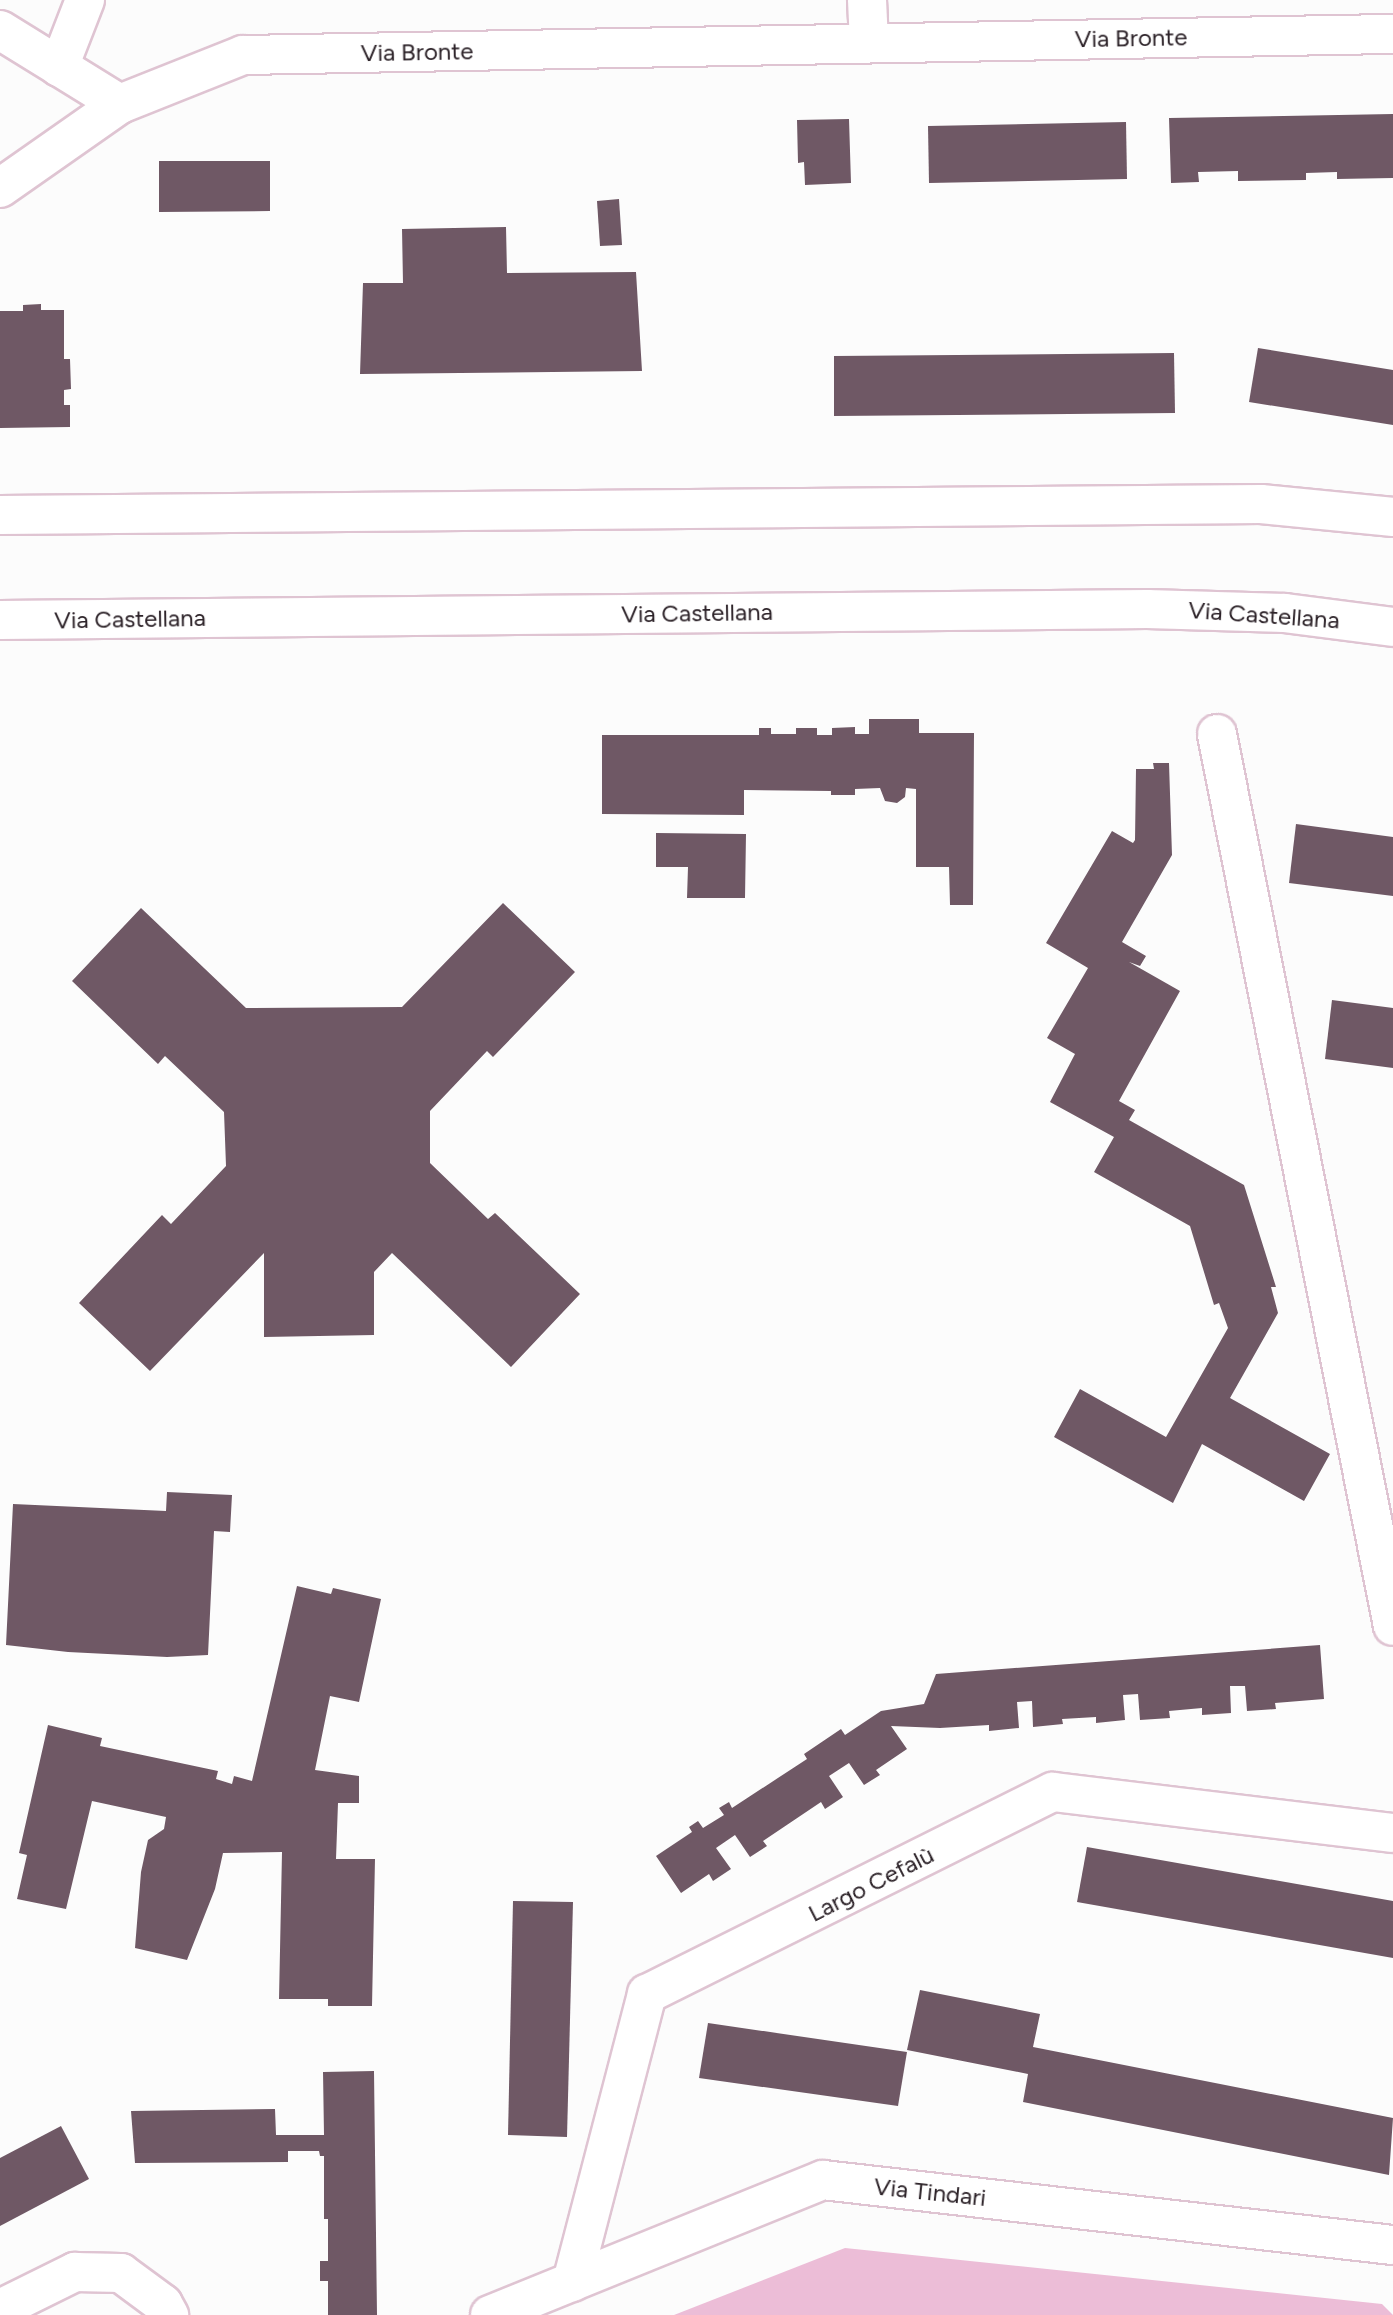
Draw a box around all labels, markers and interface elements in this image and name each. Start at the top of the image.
street label: Via Bronte [1074,23,1188,53]
street label: Via Bronte [360,37,474,67]
street label: Via Castellana [1187,595,1341,635]
street label: Via Castellana [621,597,773,629]
street label: Via Castellana [54,603,206,635]
street label: Largo Cefalù [803,1840,939,1928]
street label: Via Tindari [873,2172,987,2212]

